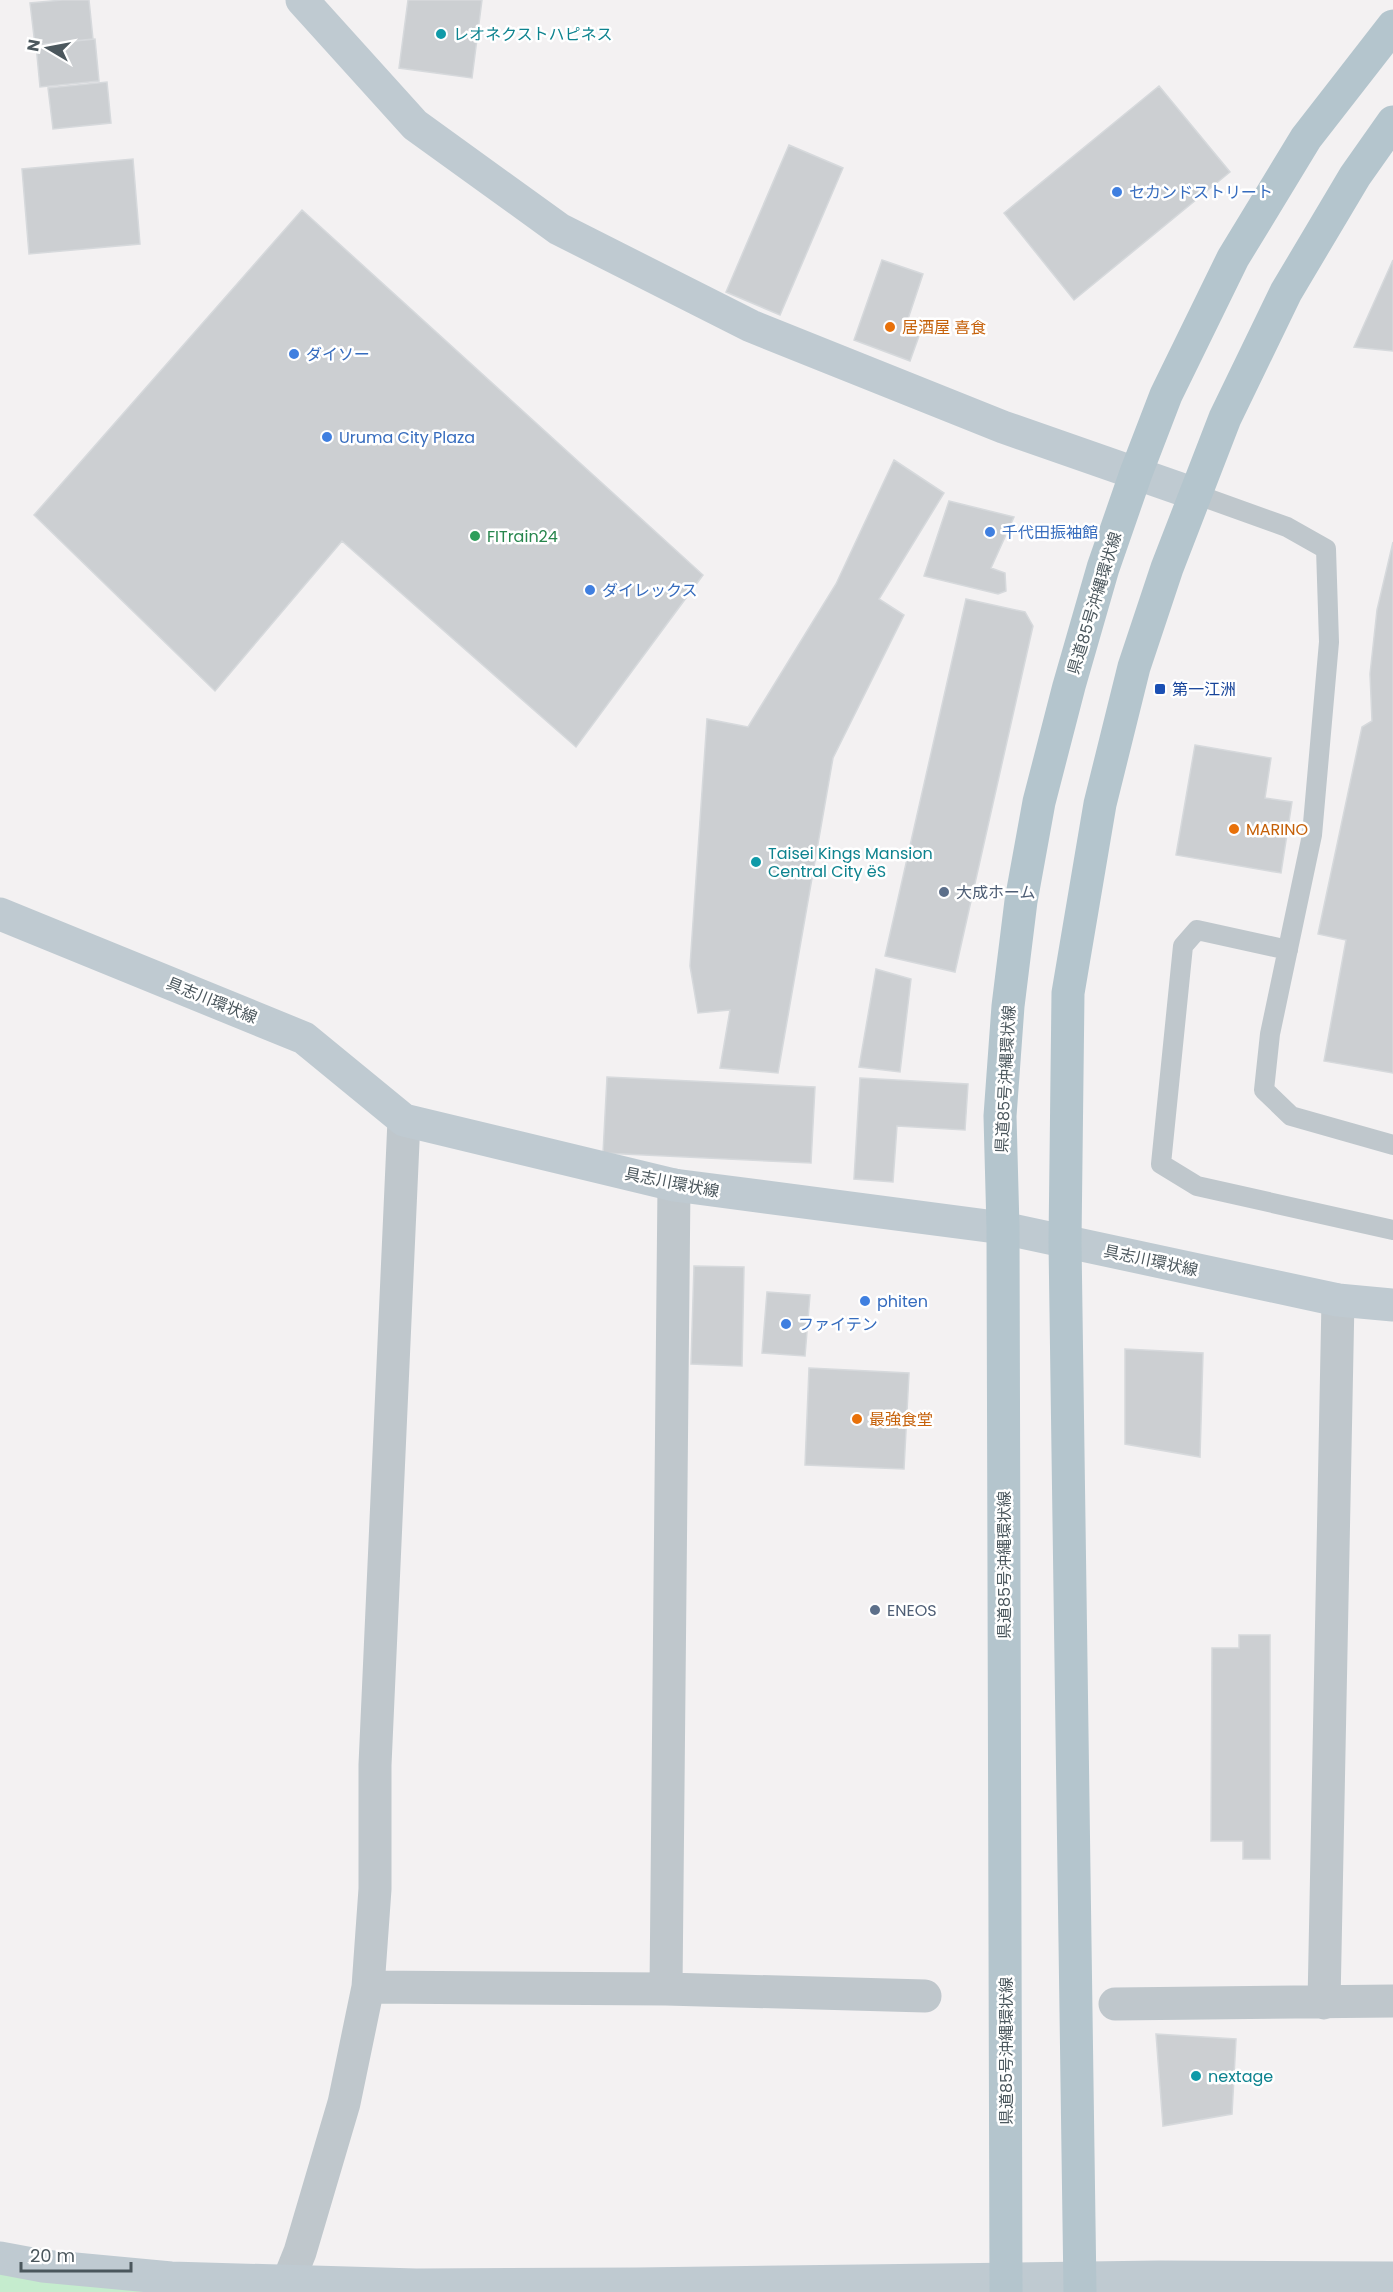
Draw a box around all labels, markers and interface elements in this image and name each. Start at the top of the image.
north arrow [18,18,78,78]
place label: レオネクストハピネス [453,23,613,46]
marker: レオネクストハピネス [434,27,448,41]
text: N [21,38,46,53]
place label: セカンドストリート [1129,181,1273,204]
marker: セカンドストリート [1110,185,1124,199]
place label: 居酒屋 喜食 [902,316,986,339]
marker: 居酒屋 喜食 [883,320,897,334]
place label: ダイソー [306,343,370,366]
marker: ダイソー [287,347,301,361]
place label: Uruma City Plaza [339,426,475,449]
marker: Uruma City Plaza [320,430,334,444]
place label: 千代田振袖館 [1002,521,1098,544]
place label: FITrain24 [487,525,558,548]
marker: 千代田振袖館 [983,525,997,539]
marker: FITrain24 [468,529,482,543]
street label: 県道85号沖縄環状線 [1062,529,1127,677]
place label: ダイレックス [602,579,698,602]
marker: ダイレックス [583,583,597,597]
place label: 第一江洲 [1172,678,1236,701]
marker: 第一江洲 [1153,682,1167,696]
place label: MARINO [1246,818,1308,841]
marker: MARINO [1227,822,1241,836]
place label: Taisei Kings Mansion Central City ëS [768,842,933,883]
marker: Taisei Kings Mansion Central City ëS [749,855,763,869]
place label: 大成ホーム [956,881,1036,904]
marker: 大成ホーム [937,885,951,899]
street label: 具志川環状線 [163,972,261,1029]
street label: 県道85号沖縄環状線 [990,1004,1021,1154]
street label: 具志川環状線 [623,1162,721,1203]
street label: 具志川環状線 [1102,1239,1200,1282]
place label: phiten [877,1290,928,1313]
marker: phiten [858,1294,872,1308]
place label: ファイテン [798,1313,878,1336]
marker: ファイテン [779,1317,793,1331]
place label: 最強食堂 [869,1408,933,1431]
marker: 最強食堂 [850,1412,864,1426]
street label: 県道85号沖縄環状線 [993,1491,1016,1639]
place label: ENEOS [887,1599,937,1622]
marker: ENEOS [868,1603,882,1617]
street label: 県道85号沖縄環状線 [995,1977,1018,2125]
place label: nextage [1208,2065,1273,2088]
marker: nextage [1189,2069,1203,2083]
scale bar [21,2235,130,2273]
text: 20 m [30,2243,75,2268]

